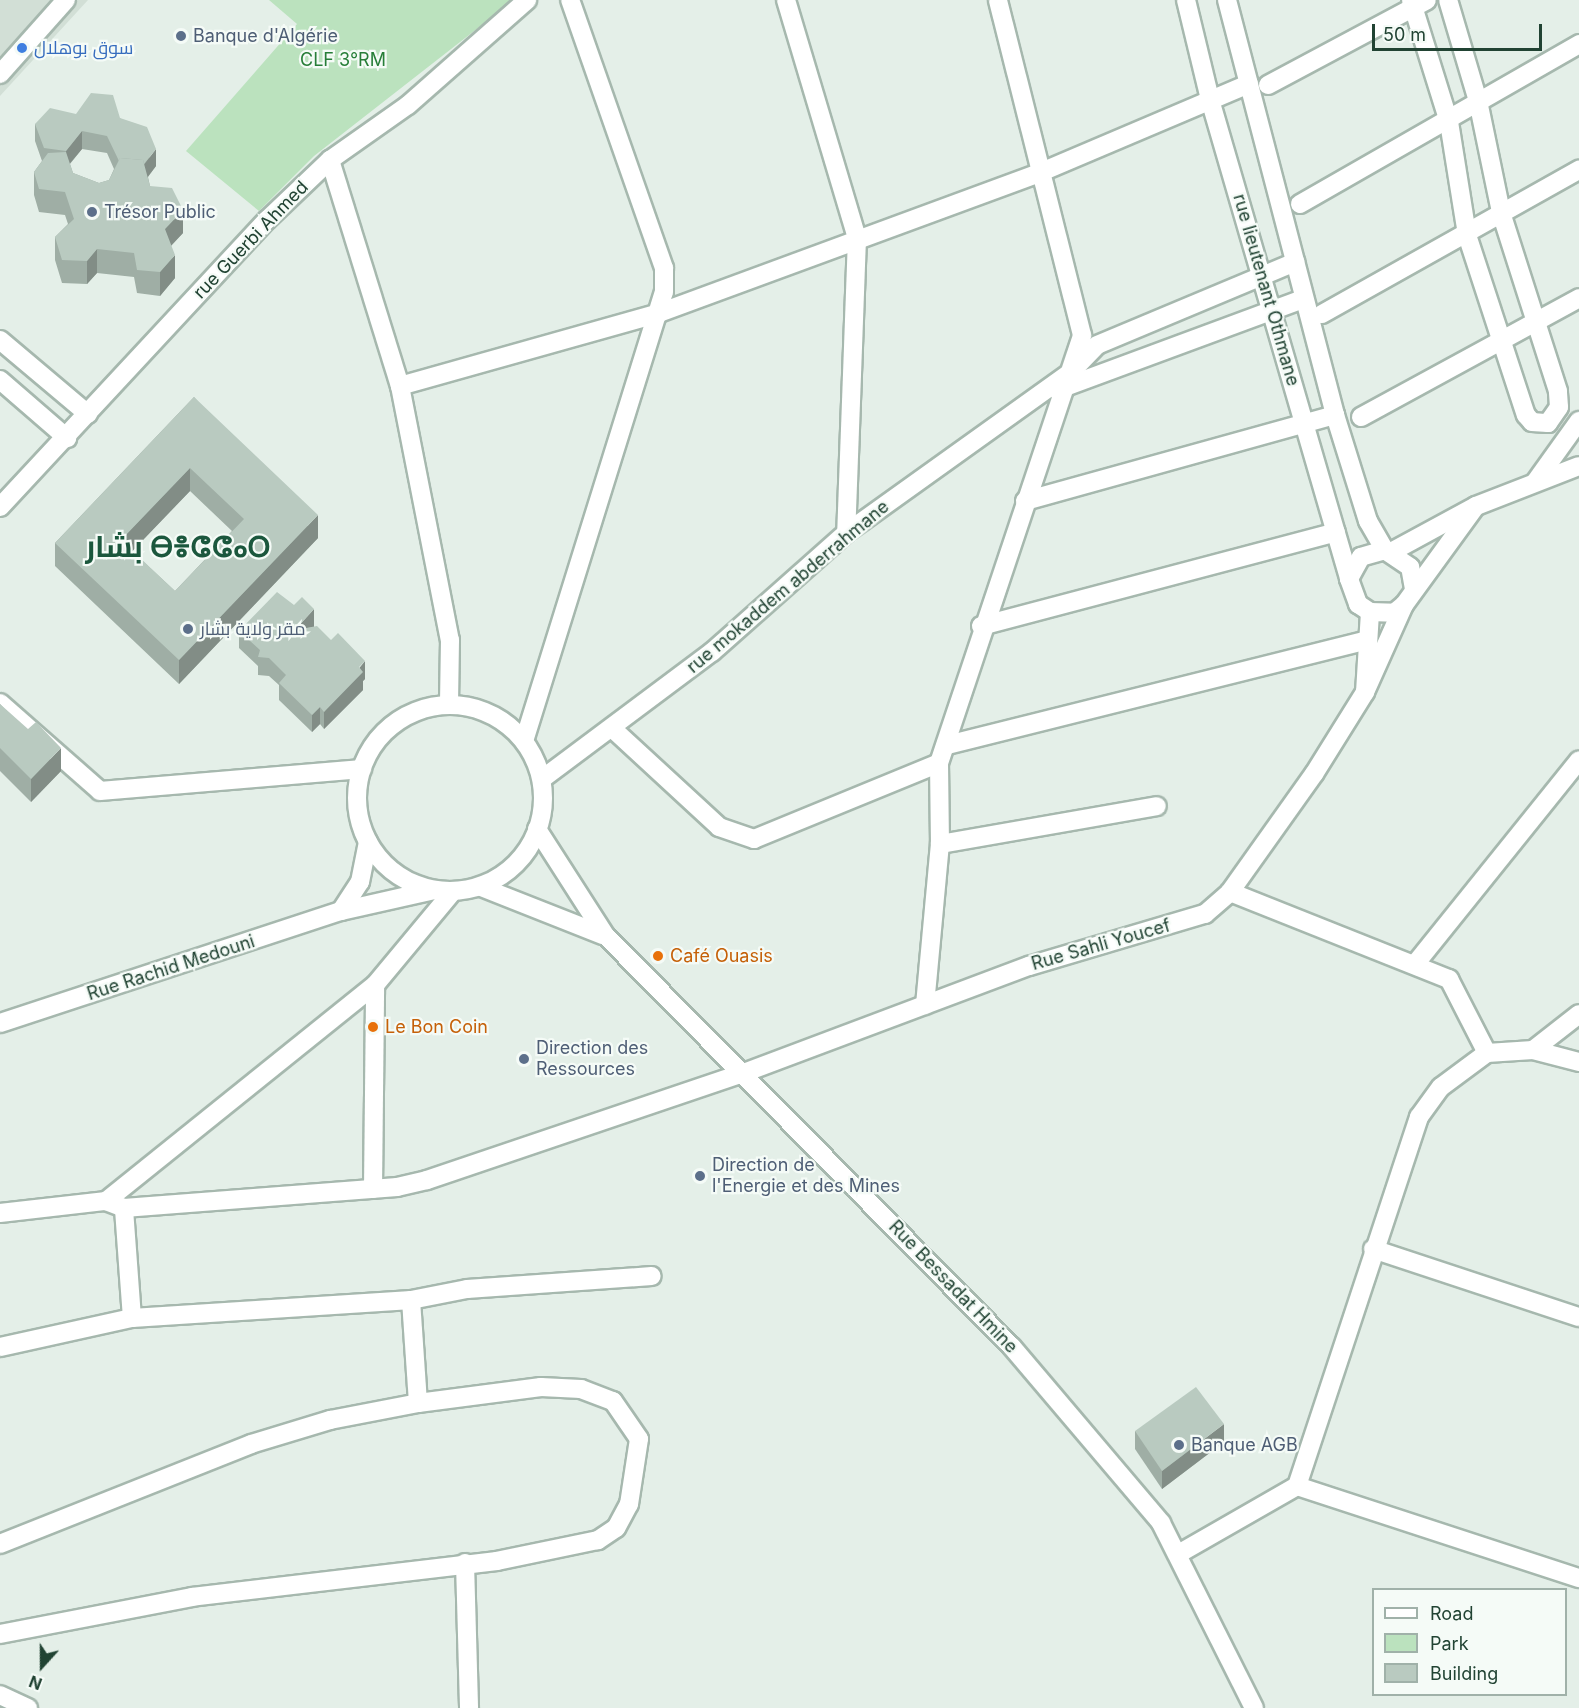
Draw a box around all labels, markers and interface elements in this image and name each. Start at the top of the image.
scale bar [1375,12,1544,50]
text: 50 m [1383,24,1426,45]
place label: Banque d'Algérie [193,25,338,47]
marker: Banque d'Algérie [174,29,188,43]
place label: سوق بوهلال [34,37,133,59]
marker: سوق بوهلال [15,41,29,55]
park label: CLF 3°RM [300,49,386,71]
street label: rue Guerbi Ahmed [189,177,313,303]
street label: rue lieutenant Othmane [1228,192,1304,388]
place label: Trésor Public [104,201,216,223]
marker: Trésor Public [85,205,99,219]
street label: rue mokaddem abderrahmane [683,496,893,678]
district label: بشار ⴱⴻⵛⵛⴰⵔ [85,528,271,564]
place label: مقر ولاية بشار [200,618,306,640]
marker: مقر ولاية بشار [181,622,195,636]
street label: Rue Sahli Youcef [1029,915,1173,975]
street label: Rue Rachid Medouni [84,931,258,1005]
place label: Café Ouasis [670,945,773,967]
marker: Café Ouasis [651,949,665,963]
place label: Le Bon Coin [385,1016,488,1038]
marker: Le Bon Coin [366,1020,380,1034]
place label: Direction des Ressources [536,1038,648,1080]
marker: Direction des Ressources [517,1052,531,1066]
place label: Direction de l'Energie et des Mines [712,1155,900,1198]
marker: Direction de l'Energie et des Mines [693,1169,707,1183]
street label: Rue Bessadat Hmine [884,1216,1022,1358]
place label: Banque AGB [1191,1434,1298,1456]
marker: Banque AGB [1172,1438,1186,1452]
legend [1372,1588,1567,1696]
text: Road [1430,1603,1473,1624]
text: Park [1430,1633,1469,1654]
north arrow [12,1636,72,1696]
text: Building [1430,1663,1498,1684]
text: N [26,1671,45,1694]

